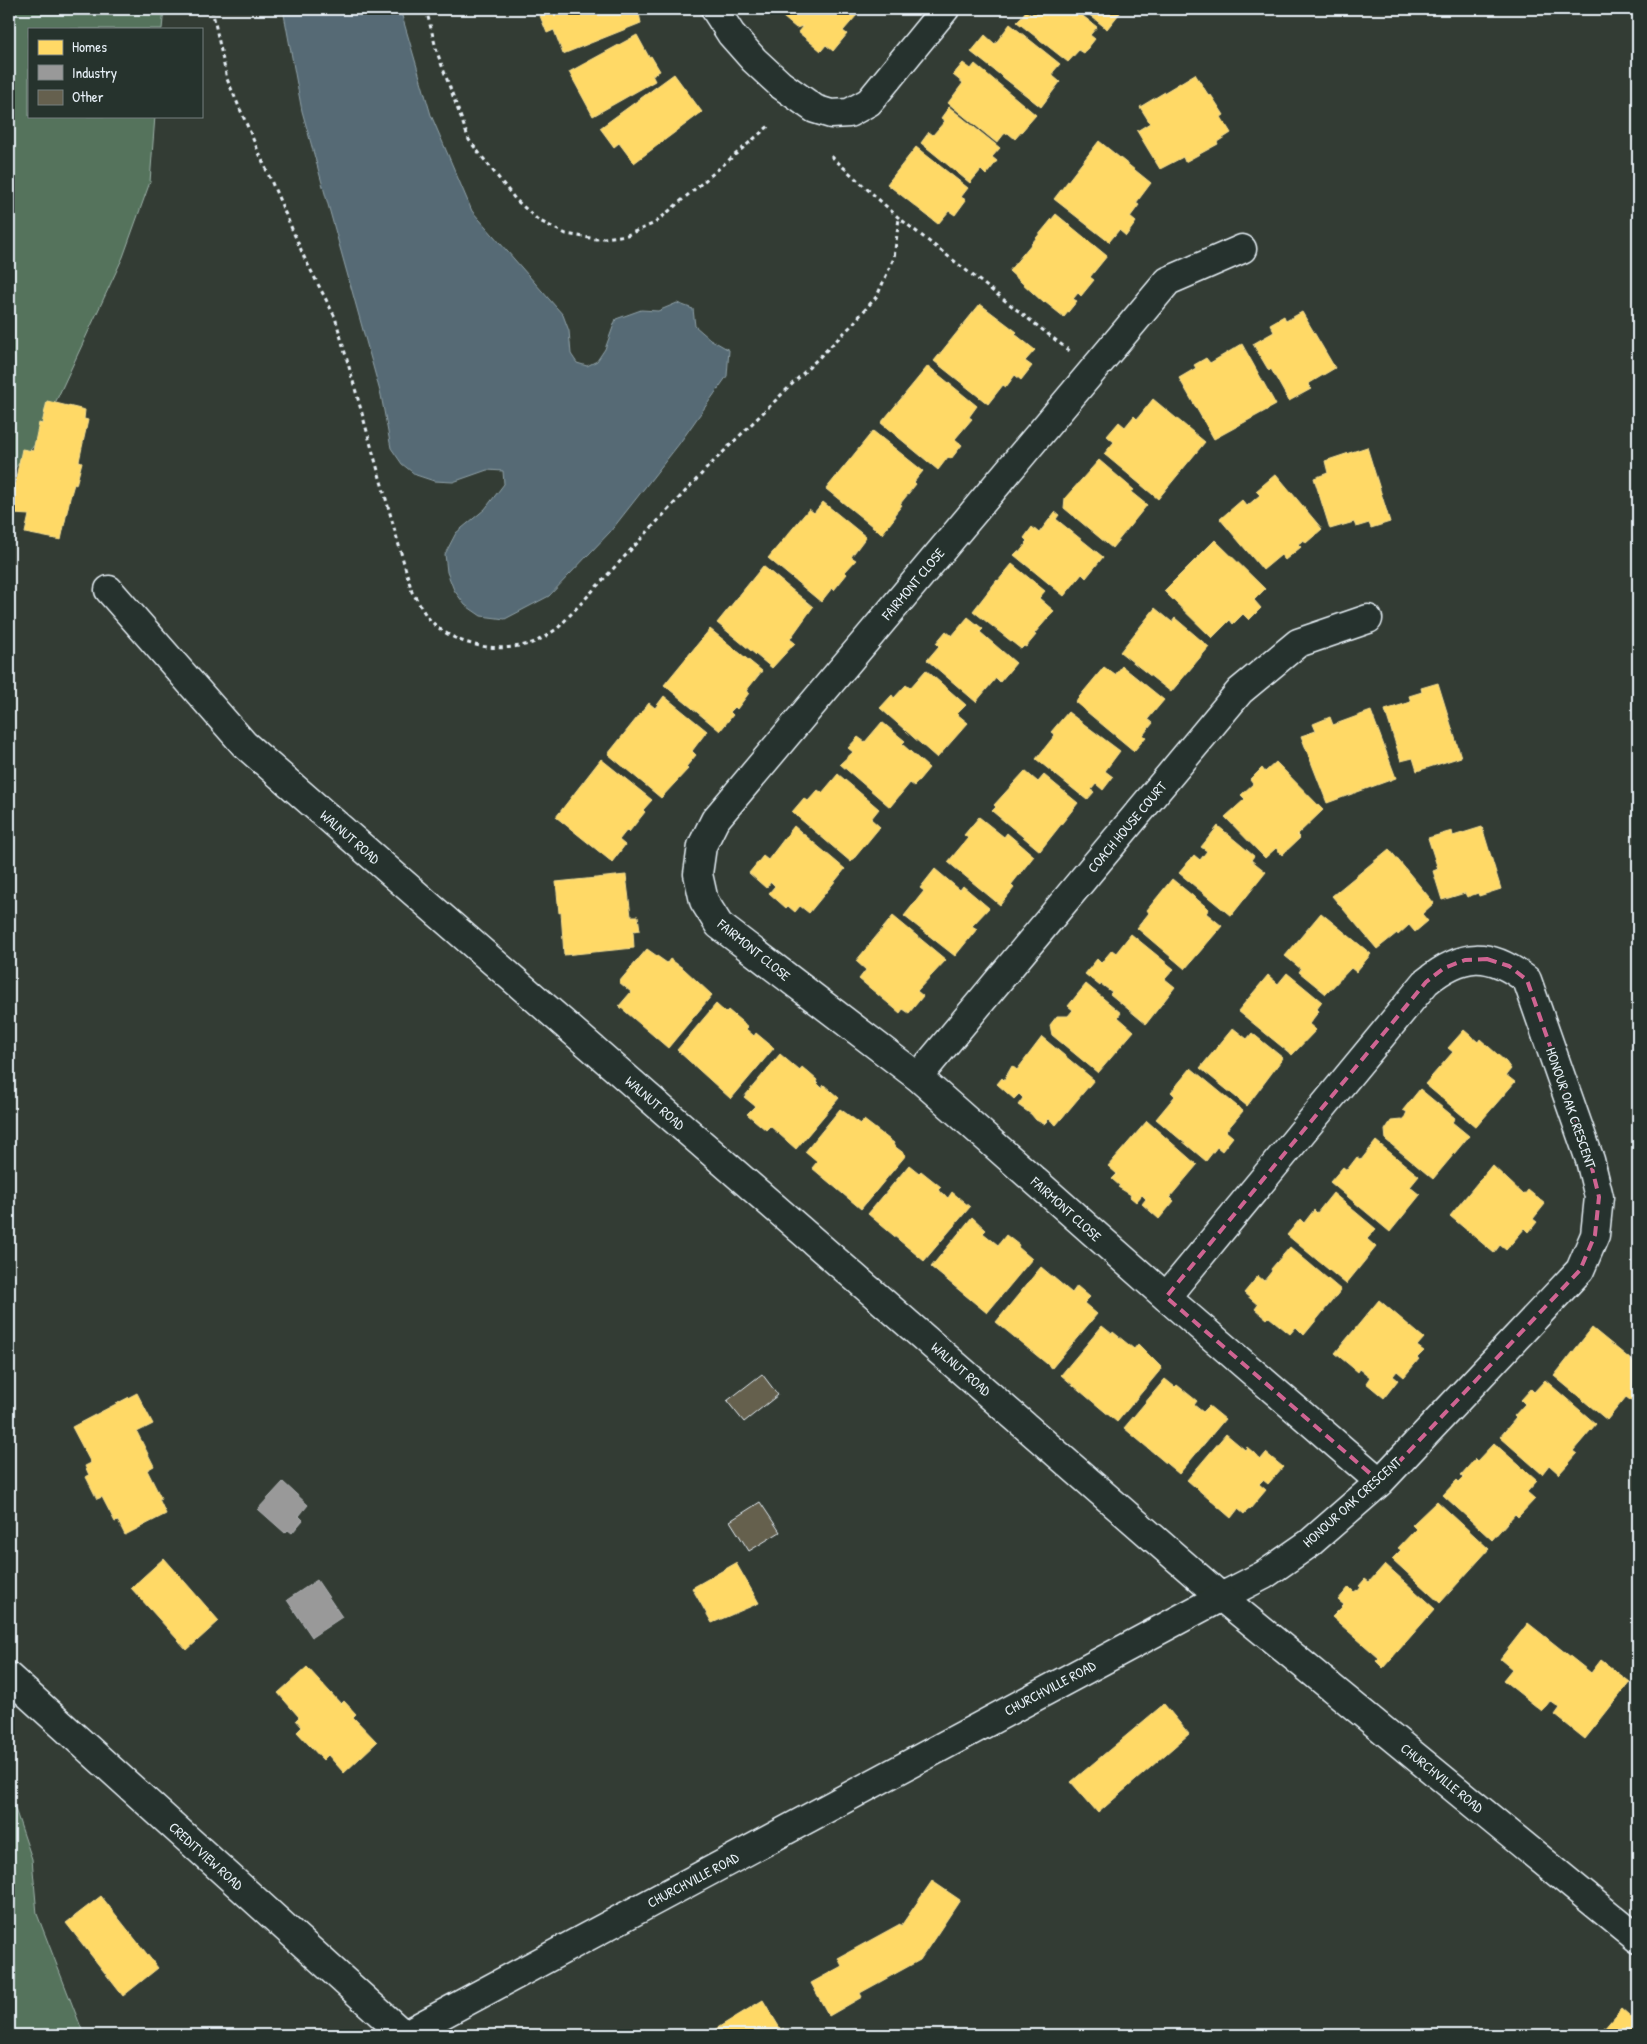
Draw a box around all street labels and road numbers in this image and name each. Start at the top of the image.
street label: FAIRMONT CLOSE [876,544,948,624]
street label: COACH HOUSE COURT [1083,777,1171,876]
street label: WALNUT ROAD [316,805,384,868]
street label: FAIRMONT CLOSE [713,914,795,985]
street label: HONOUR OAK CRESCENT [1542,1045,1601,1171]
street label: WALNUT ROAD [621,1071,689,1134]
street label: FAIRMONT CLOSE [1026,1171,1106,1245]
street label: WALNUT ROAD [927,1337,995,1400]
street label: HONOUR OAK CRESCENT [1298,1452,1405,1551]
street label: CHURCHVILLE ROAD [1001,1655,1099,1720]
street label: CHURCHVILLE ROAD [1397,1738,1488,1817]
street label: CREDITVIEW ROAD [165,1817,248,1894]
street label: CHURCHVILLE ROAD [644,1847,742,1912]

